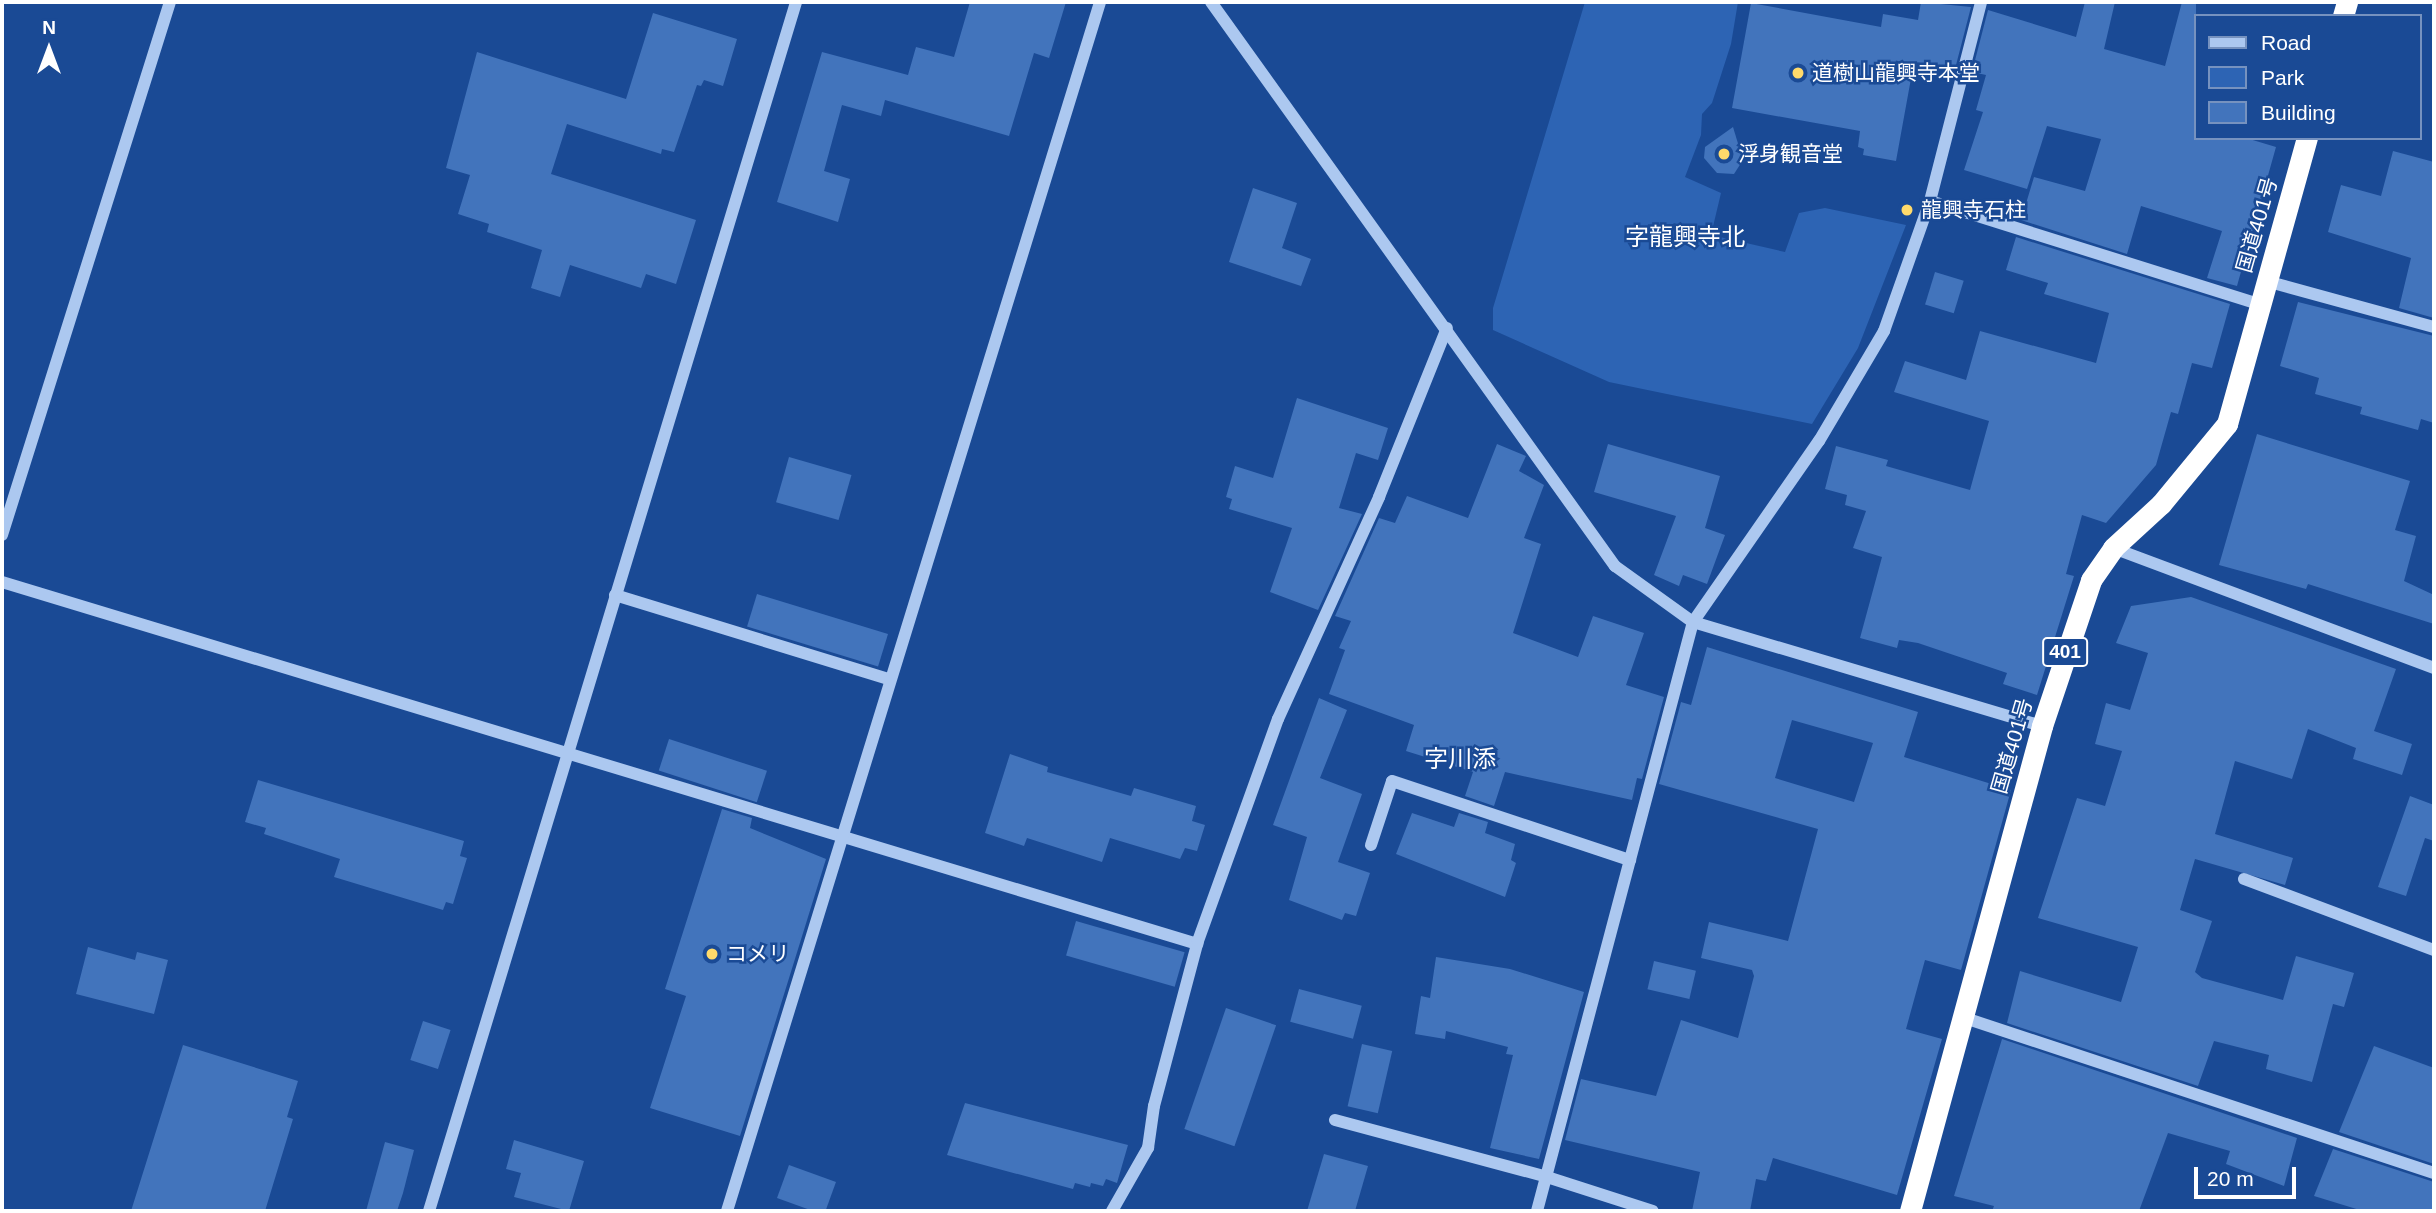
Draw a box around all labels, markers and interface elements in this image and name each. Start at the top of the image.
north arrow [14,14,84,84]
legend [2194,14,2422,140]
text: N [42,17,56,38]
text: Road [2261,31,2311,54]
place label: 道樹山龍興寺本堂 [1812,60,1980,86]
marker: 道樹山龍興寺本堂 [1790,65,1806,81]
text: Park [2261,66,2304,89]
text: Building [2261,101,2336,124]
place label: 浮身観音堂 [1738,141,1843,167]
marker: 浮身観音堂 [1716,146,1732,162]
street label: 国道401号 [2231,174,2283,276]
place label: 龍興寺石柱 [1921,197,2026,223]
marker: 龍興寺石柱 [1899,202,1915,218]
district label: 字龍興寺北 [1625,223,1745,251]
road number: 401 [2040,636,2090,667]
street label: 国道401号 [1986,695,2038,797]
district label: 字川添 [1424,745,1496,773]
place label: コメリ [726,941,789,967]
marker: コメリ [704,946,720,962]
scale bar [2198,1154,2300,1198]
text: 20 m [2207,1167,2254,1190]

